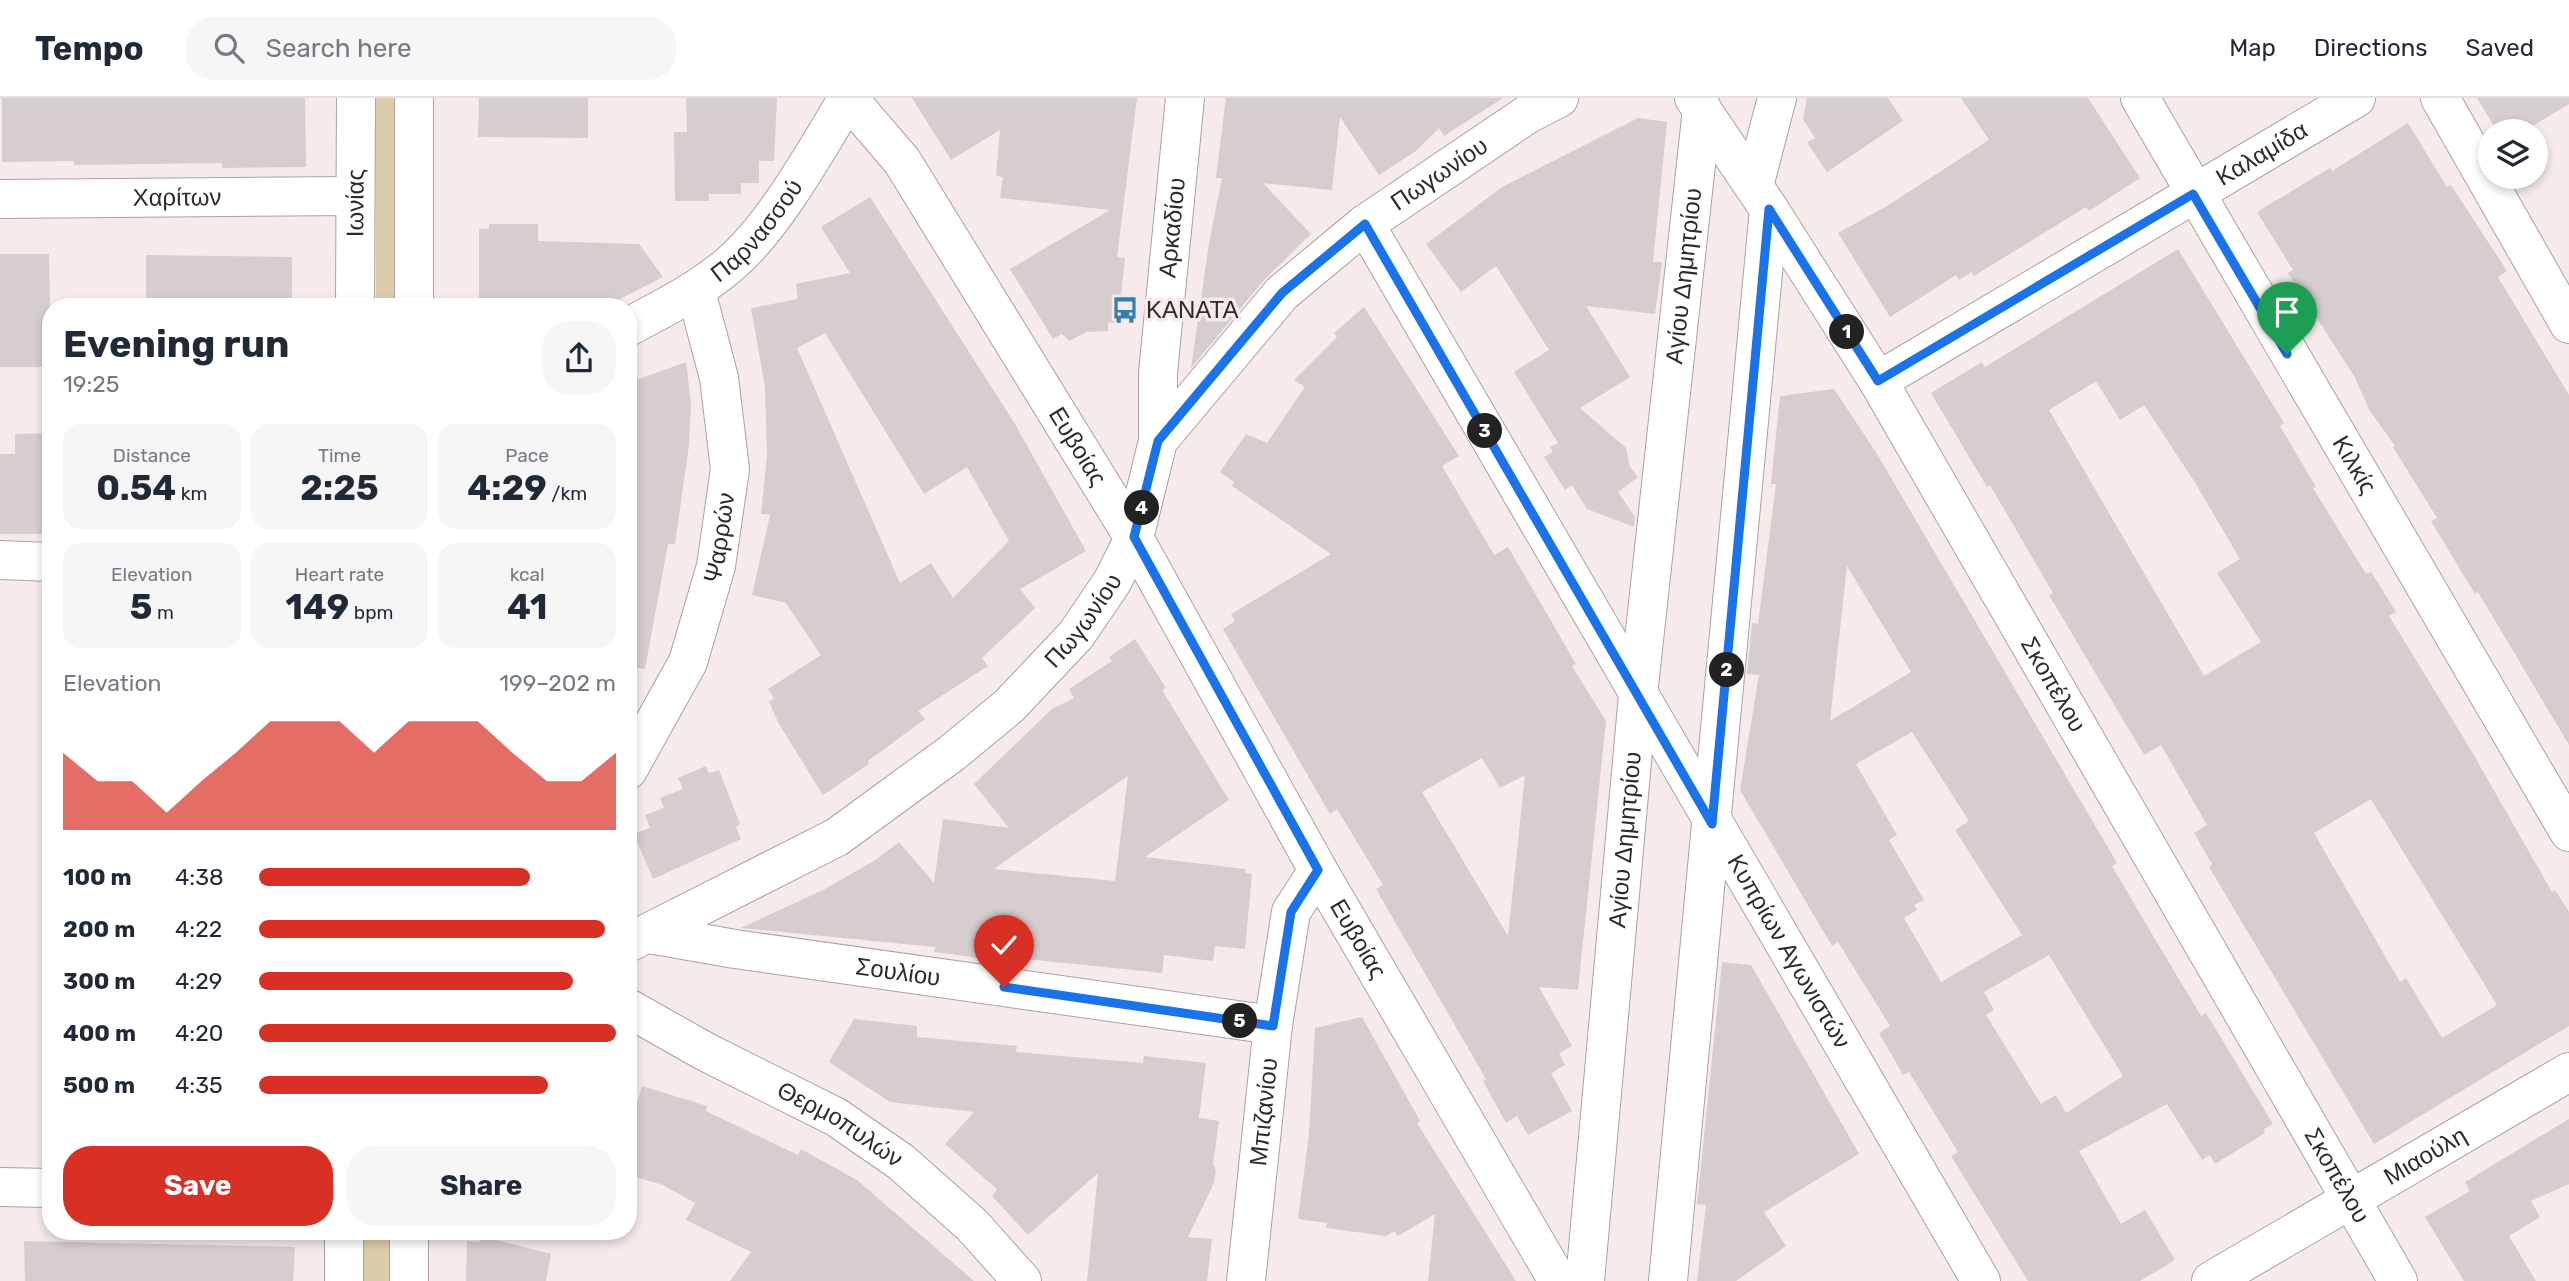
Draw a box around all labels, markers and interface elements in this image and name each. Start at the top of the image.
search box [186,17,676,80]
text: Tempo [35,29,144,68]
icon: search [210,29,248,67]
text: Search here [266,33,412,64]
text: Map [2229,34,2276,62]
text: Directions [2314,34,2427,62]
text: Saved [2465,34,2534,62]
street label: Καλαμίδα [2211,116,2313,192]
map controls [2478,119,2548,189]
button: layers [2478,119,2548,189]
street label: Πωγωνίου [1386,131,1493,216]
street label: Ιωνίας [341,169,370,237]
street label: Παρνασσού [705,174,808,288]
street label: Αρκαδίου [1153,176,1191,279]
street label: Χαρίτων [132,183,222,212]
street label: Αγίου Δημητρίου [1660,186,1707,365]
pin [2257,282,2317,354]
icon: arrive [2268,293,2306,331]
bus stop icon: ΚΑΝΑΤΑ [1110,295,1140,325]
place label: ΚΑΝΑΤΑ [1146,296,1238,324]
pin: 1 [1829,314,1864,350]
text: 1 [1842,320,1851,343]
text: Evening run [63,321,289,367]
button: share [542,321,616,395]
text: 19:25 [63,370,120,398]
street label: Ευβοίας [1043,402,1112,491]
pin: 3 [1468,414,1502,448]
text: 3 [1478,419,1491,442]
street label: Κιλκίς [2327,431,2382,499]
text: Distance [113,444,191,467]
text: Time [318,444,361,467]
text: Pace [505,444,549,467]
text: 0.54 [96,467,176,509]
text: 2:25 [300,467,379,509]
text: 4:29 [467,467,547,509]
text: km [176,482,208,505]
text: /km [547,482,587,505]
pin: 4 [1124,490,1160,526]
street label: Ψαρρών [698,491,740,586]
text: 4 [1135,496,1148,519]
text: Elevation [111,563,193,586]
text: Heart rate [295,563,384,586]
text: kcal [510,563,545,586]
street label: Πωγωνίου [1039,569,1128,673]
text: 5 [130,586,152,628]
text: 149 [286,586,349,628]
text: 41 [507,586,547,628]
text: m [152,601,174,624]
text: bpm [349,601,393,624]
street label: Σκοπέλου [2015,632,2092,737]
pin: 2 [1710,652,1744,688]
text: 2 [1720,658,1733,681]
text: Elevation [63,669,162,697]
text: 199–202 m [499,669,616,697]
street label: Αγίου Δημητρίου [1603,750,1647,929]
street label: Κυπρίων Αγωνιστών [1722,850,1856,1053]
text: 100 m [63,863,132,891]
text: 4:38 [175,863,224,891]
street label: Ευβοίας [1324,894,1392,984]
text: 200 m [63,915,135,943]
text: 4:22 [175,915,222,943]
pin [974,915,1034,987]
icon: check [985,926,1023,964]
street label: Σουλίου [854,952,942,992]
text: 300 m [63,967,135,995]
text: 4:29 [175,967,222,995]
pin: 5 [1222,1004,1258,1038]
text: 5 [1233,1009,1246,1032]
text: 400 m [63,1019,136,1047]
text: 4:20 [175,1019,223,1047]
street label: Μπιζανίου [1244,1056,1283,1167]
text: 500 m [63,1071,135,1099]
text: 4:35 [175,1071,223,1099]
street label: Θερμοπυλών [773,1076,908,1173]
street label: Μιαούλη [2379,1121,2472,1191]
street label: Σκοπέλου [2299,1123,2375,1228]
button: Save [63,1146,333,1226]
button: Share [347,1146,616,1226]

